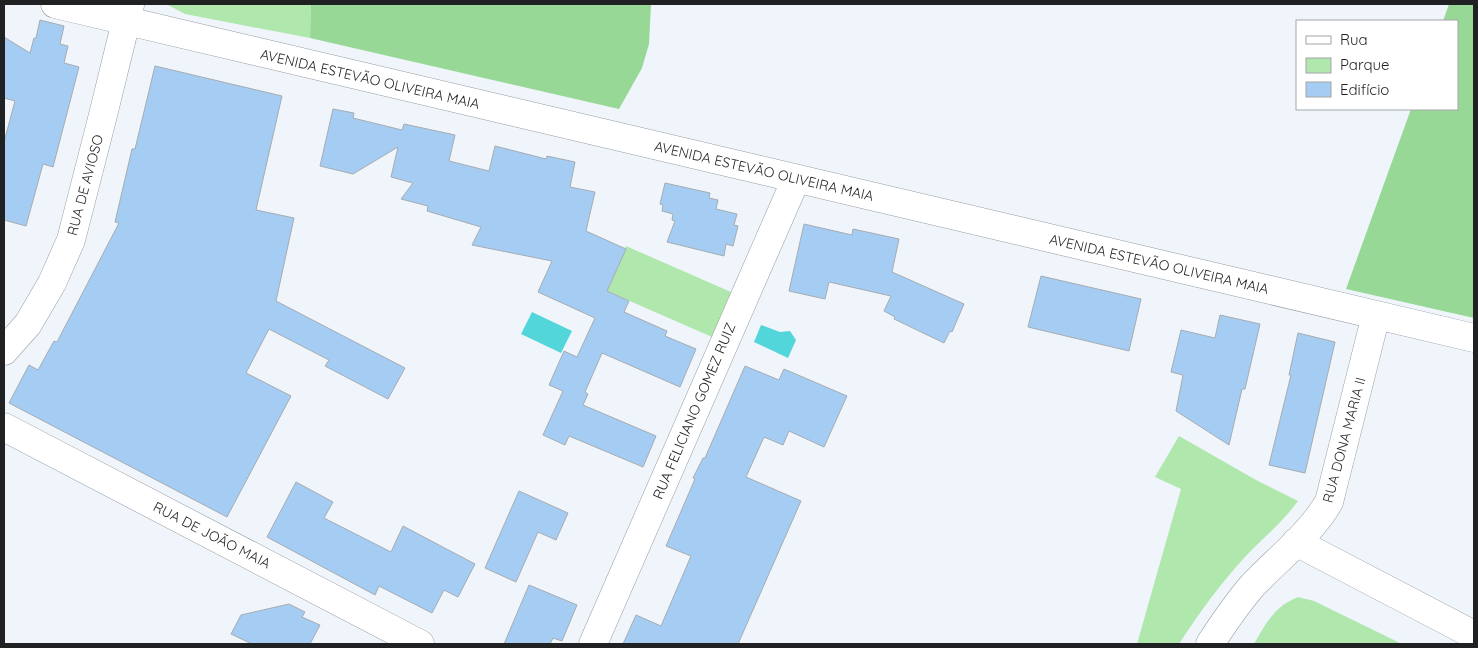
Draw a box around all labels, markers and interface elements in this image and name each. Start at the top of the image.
legend [1296,20,1458,110]
text: Rua [1340,30,1368,49]
street label: AVENIDA ESTEVÃO OLIVEIRA MAIA [259,45,481,113]
text: Parque [1340,55,1390,74]
text: Edifício [1340,80,1389,99]
street label: RUA DE AVIOSO [63,132,107,237]
street label: AVENIDA ESTEVÃO OLIVEIRA MAIA [653,137,875,205]
street label: AVENIDA ESTEVÃO OLIVEIRA MAIA [1048,230,1270,298]
street label: RUA FELICIANO GOMEZ RUIZ [649,320,739,502]
street label: RUA DONA MARIA II [1319,375,1369,505]
street label: RUA DE JOÃO MAIA [150,498,274,572]

